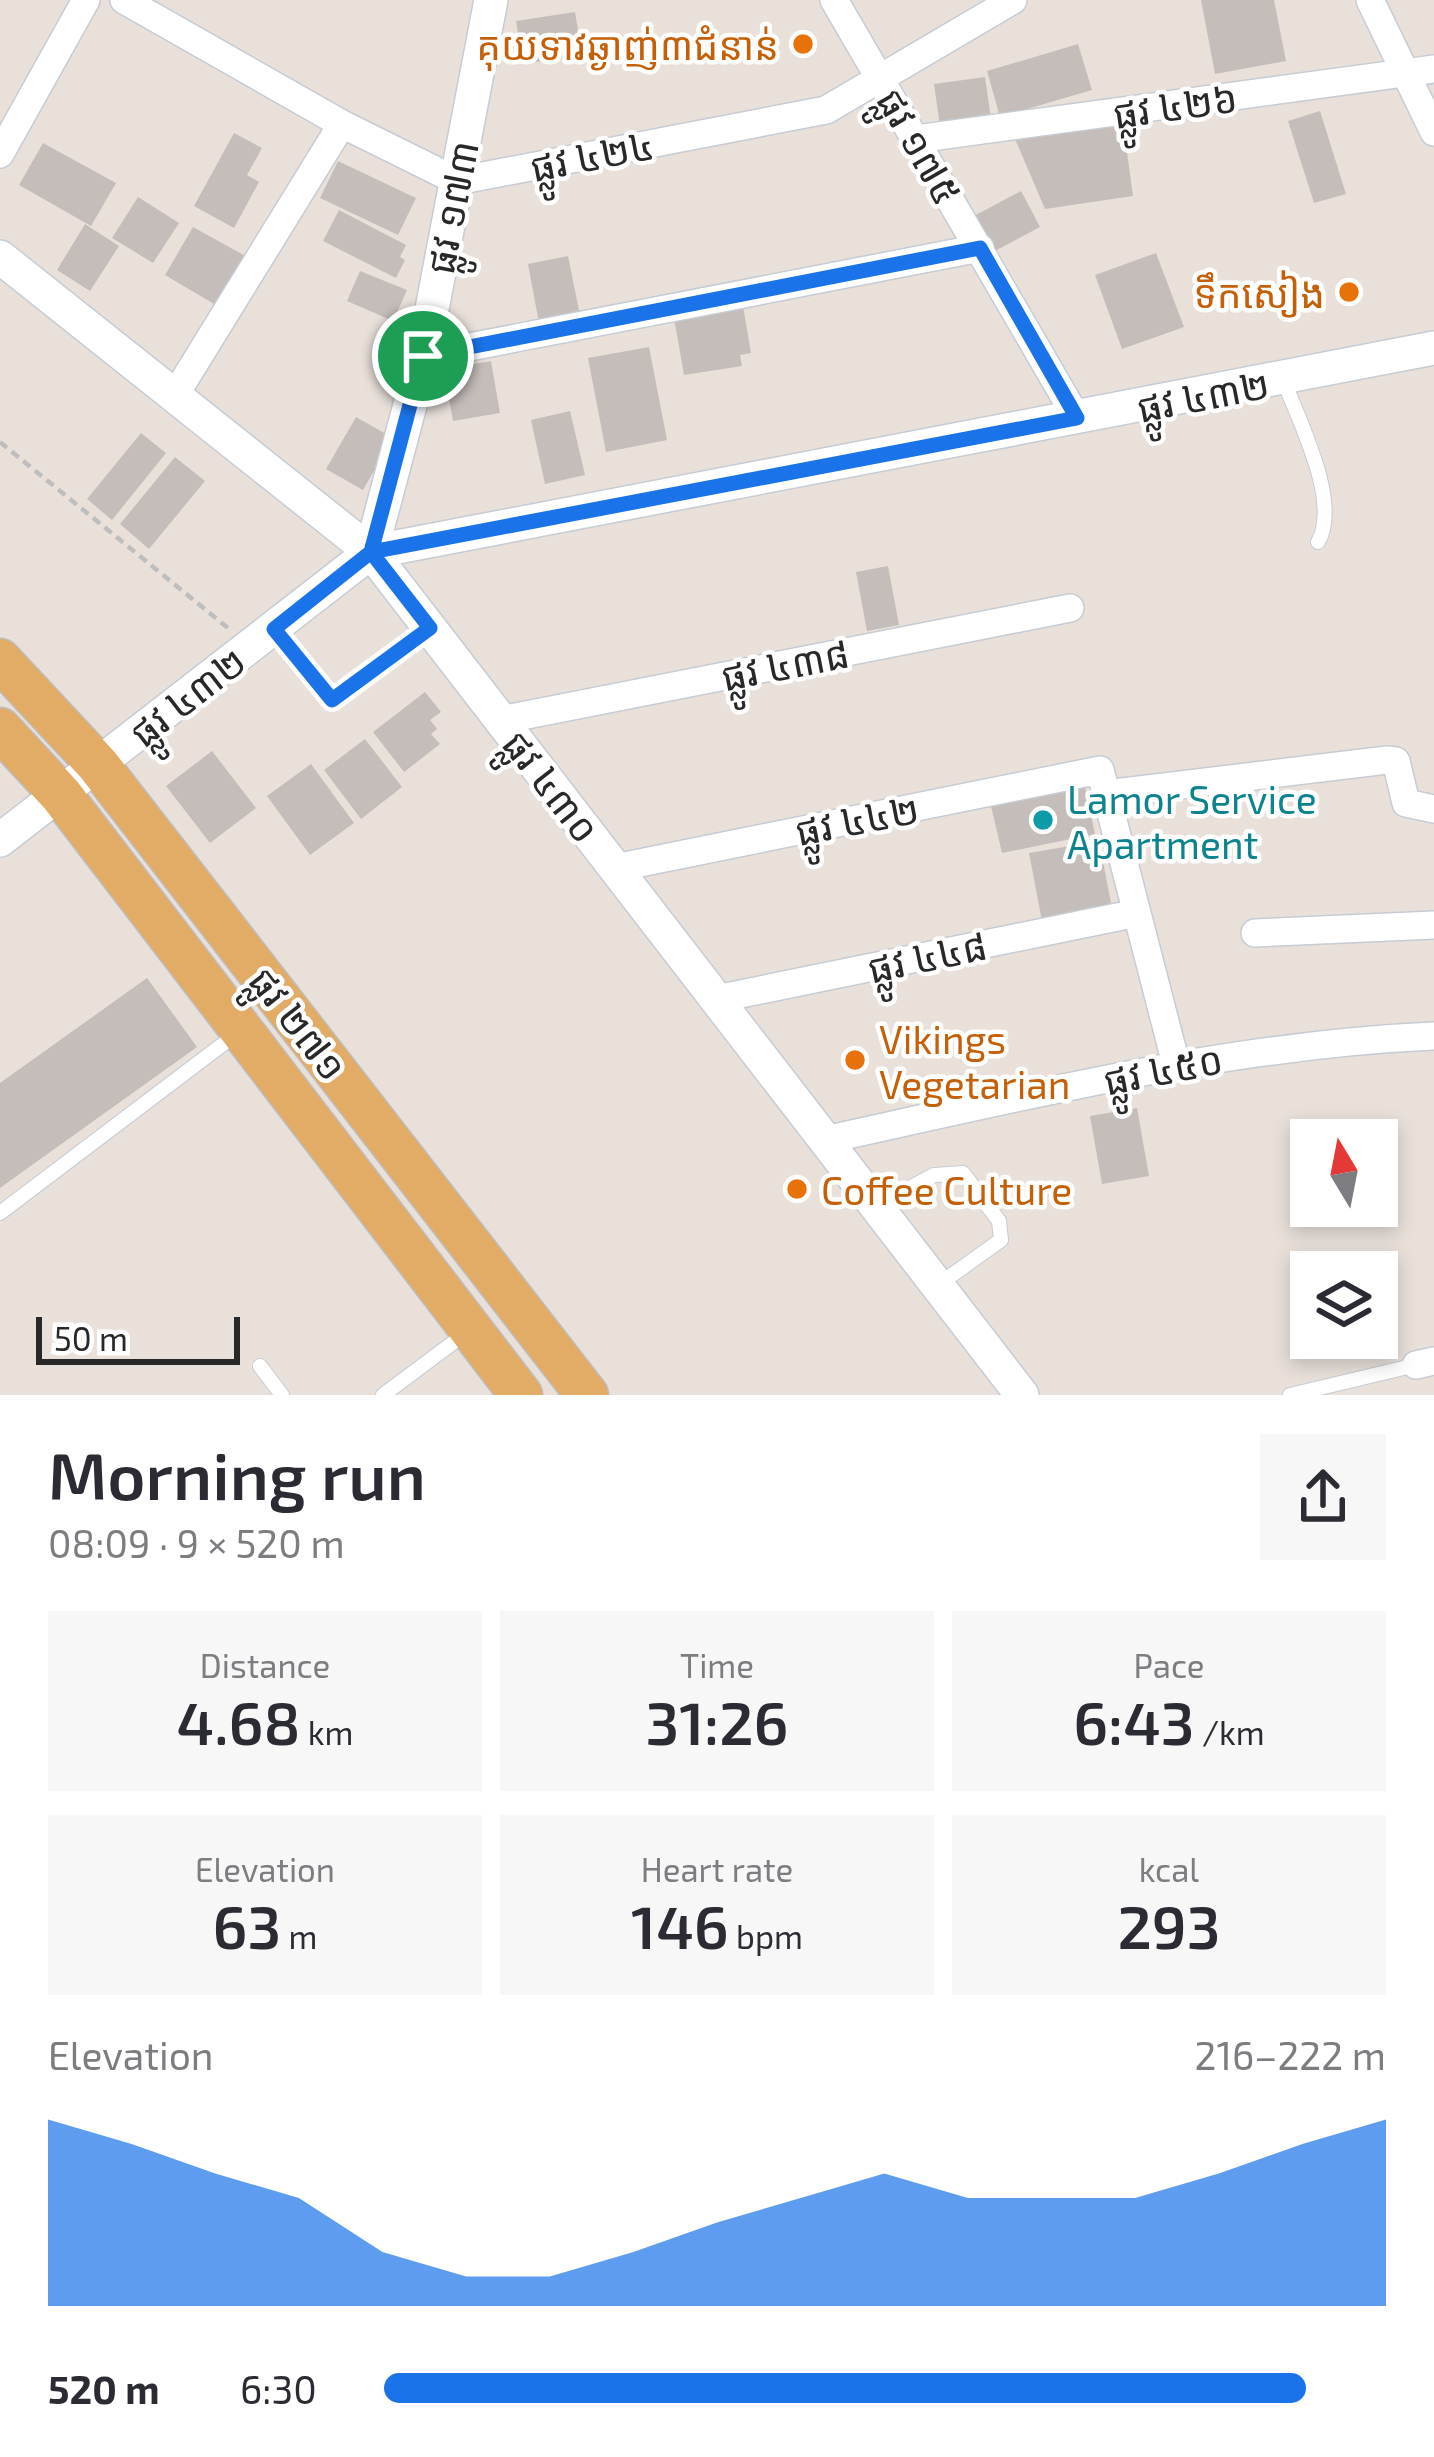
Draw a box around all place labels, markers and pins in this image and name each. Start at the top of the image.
place label: គុយទាវឆ្ងាញ់៣ជំនាន់ [476,21,779,71]
marker: គុយទាវឆ្ងាញ់៣ជំនាន់ [790,31,816,57]
place label: ទឹកសៀង [1193,269,1325,318]
marker: ទឹកសៀង [1336,279,1362,305]
pin [372,305,474,407]
place label: Lamor Service Apartment [1067,775,1317,867]
marker: Lamor Service Apartment [1030,807,1056,833]
place label: Vikings Vegetarian [879,1015,1070,1107]
marker: Vikings Vegetarian [842,1047,868,1073]
place label: Coffee Culture [821,1166,1072,1213]
marker: Coffee Culture [784,1176,810,1202]

